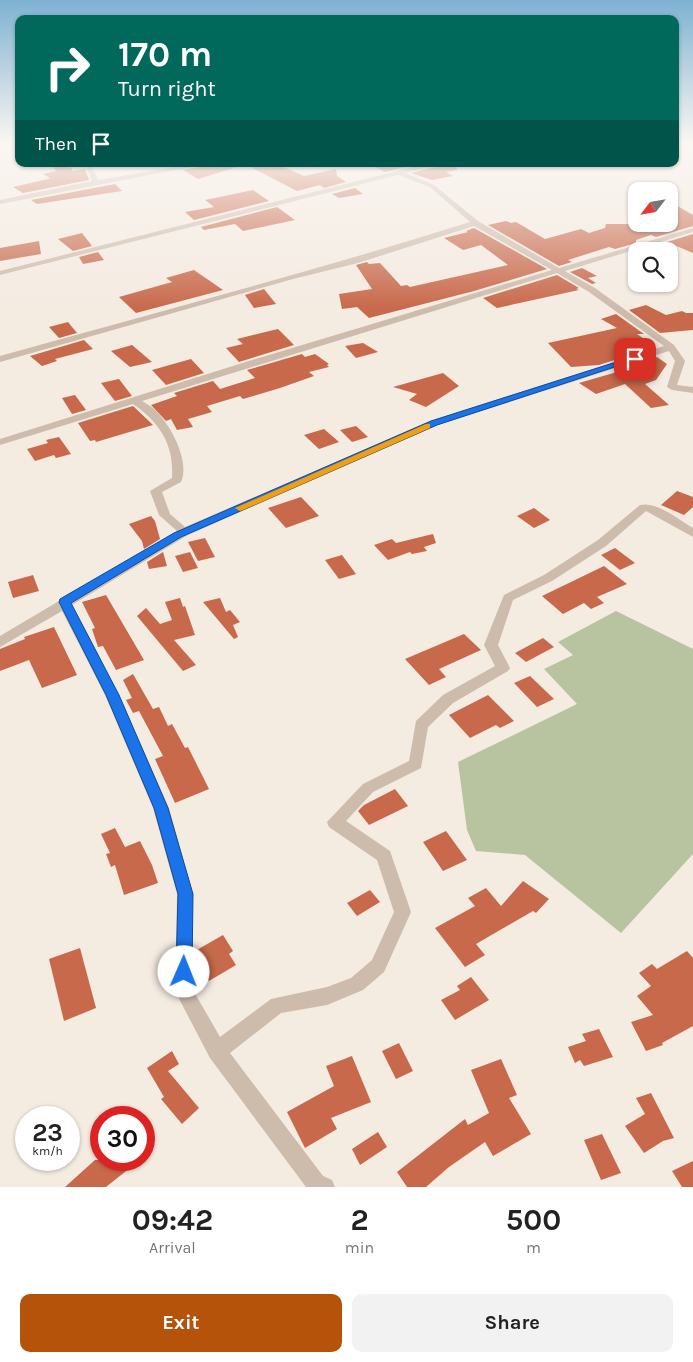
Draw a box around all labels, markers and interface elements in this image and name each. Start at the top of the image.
text: 170 m [118,34,212,75]
icon: right [35,35,100,100]
text: Turn right [118,76,216,102]
icon: arrive [87,130,115,158]
text: Then [35,133,77,155]
north arrow [628,182,678,232]
map controls [628,182,678,292]
button: search [628,242,678,292]
pin [614,338,656,380]
icon: arrive [621,345,649,373]
position arrow [157,945,209,997]
speed limit sign: 30 [90,1106,155,1171]
text: 23 [32,1118,63,1147]
text: km/h [32,1144,63,1158]
text: 09:42 [132,1202,213,1238]
text: 2 [350,1202,369,1238]
text: 500 [506,1202,561,1238]
text: Arrival [149,1238,196,1257]
text: min [345,1238,374,1257]
text: m [526,1238,541,1257]
button: Exit [20,1294,342,1352]
button: Share [352,1294,673,1352]

